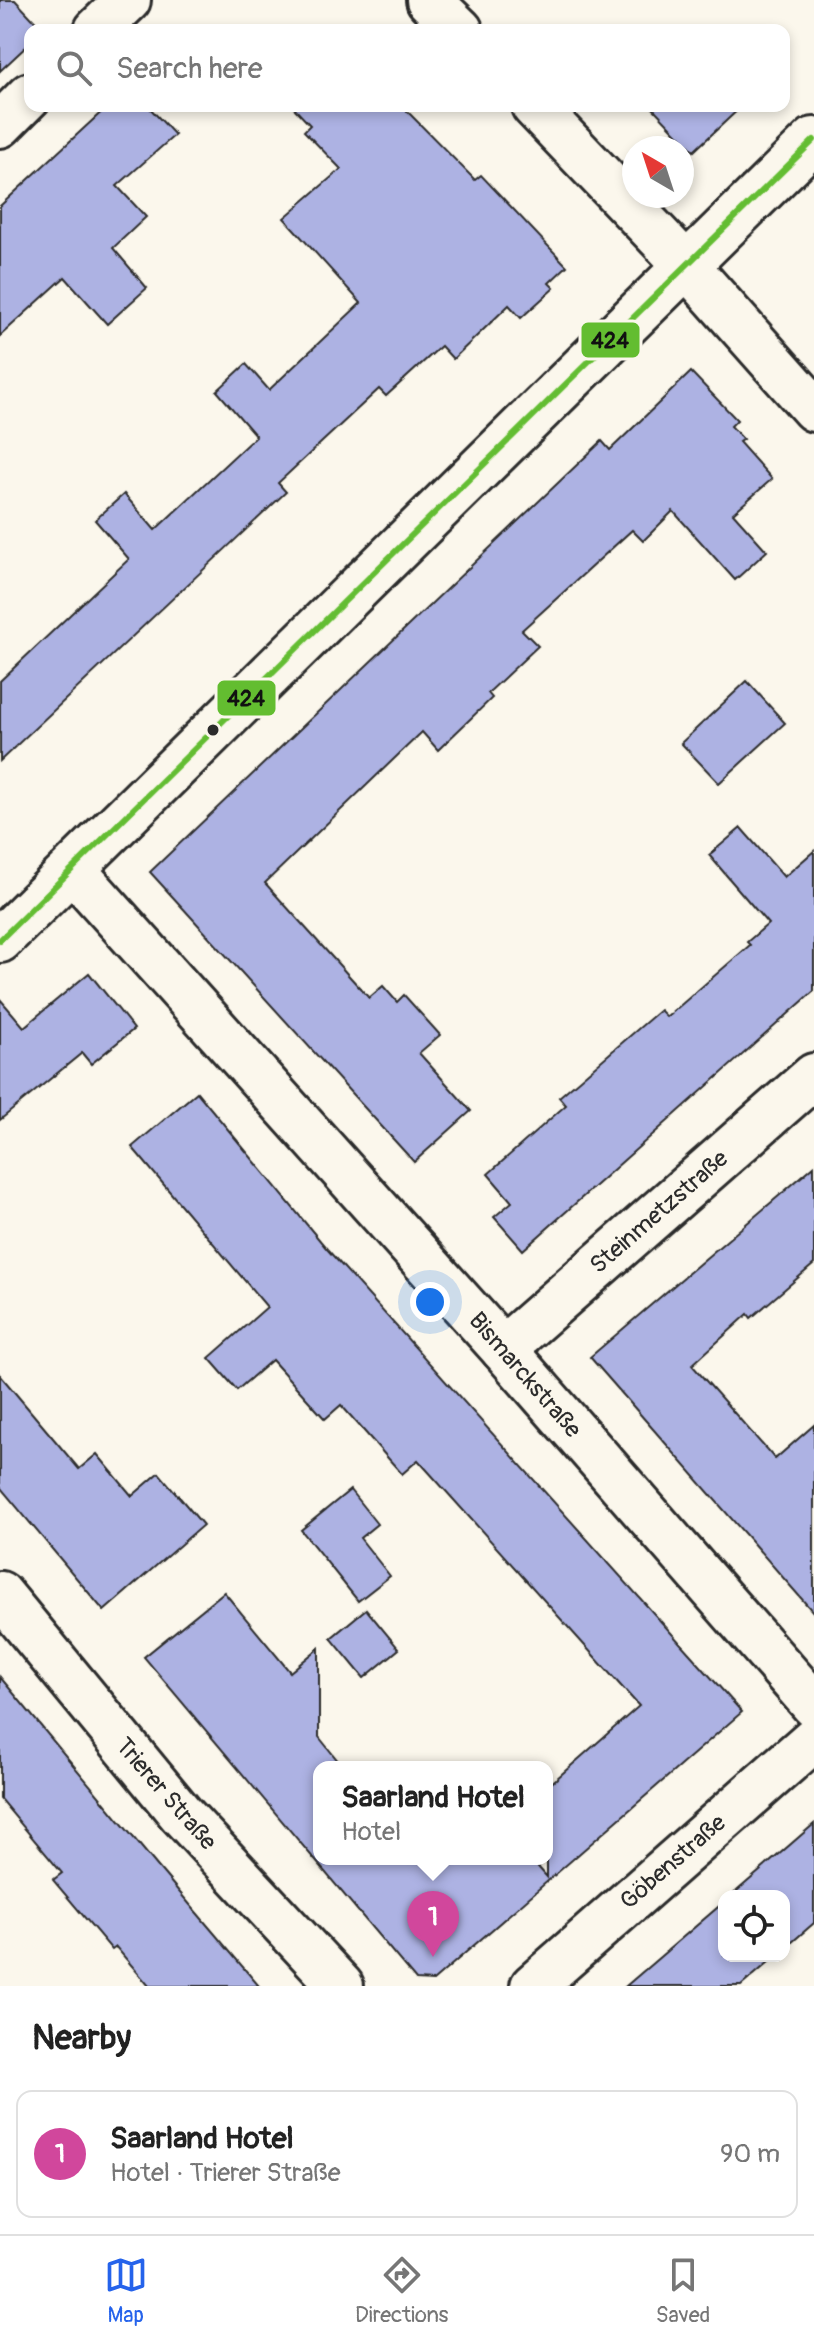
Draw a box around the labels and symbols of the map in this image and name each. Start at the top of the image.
north arrow [622,136,694,208]
line badge: 424 [580,321,641,359]
text: 424 [591,327,629,355]
line badge: 424 [216,679,277,717]
text: 424 [227,685,265,713]
unlabelled marker [205,722,221,738]
street label: Steinmetzstraße [584,1144,734,1280]
your location [410,1282,450,1322]
street label: Bismarckstraße [463,1306,588,1444]
street label: Trierer Straße [109,1732,223,1856]
street label: Göbenstraße [614,1808,732,1916]
pin: 1 [407,1891,459,1957]

